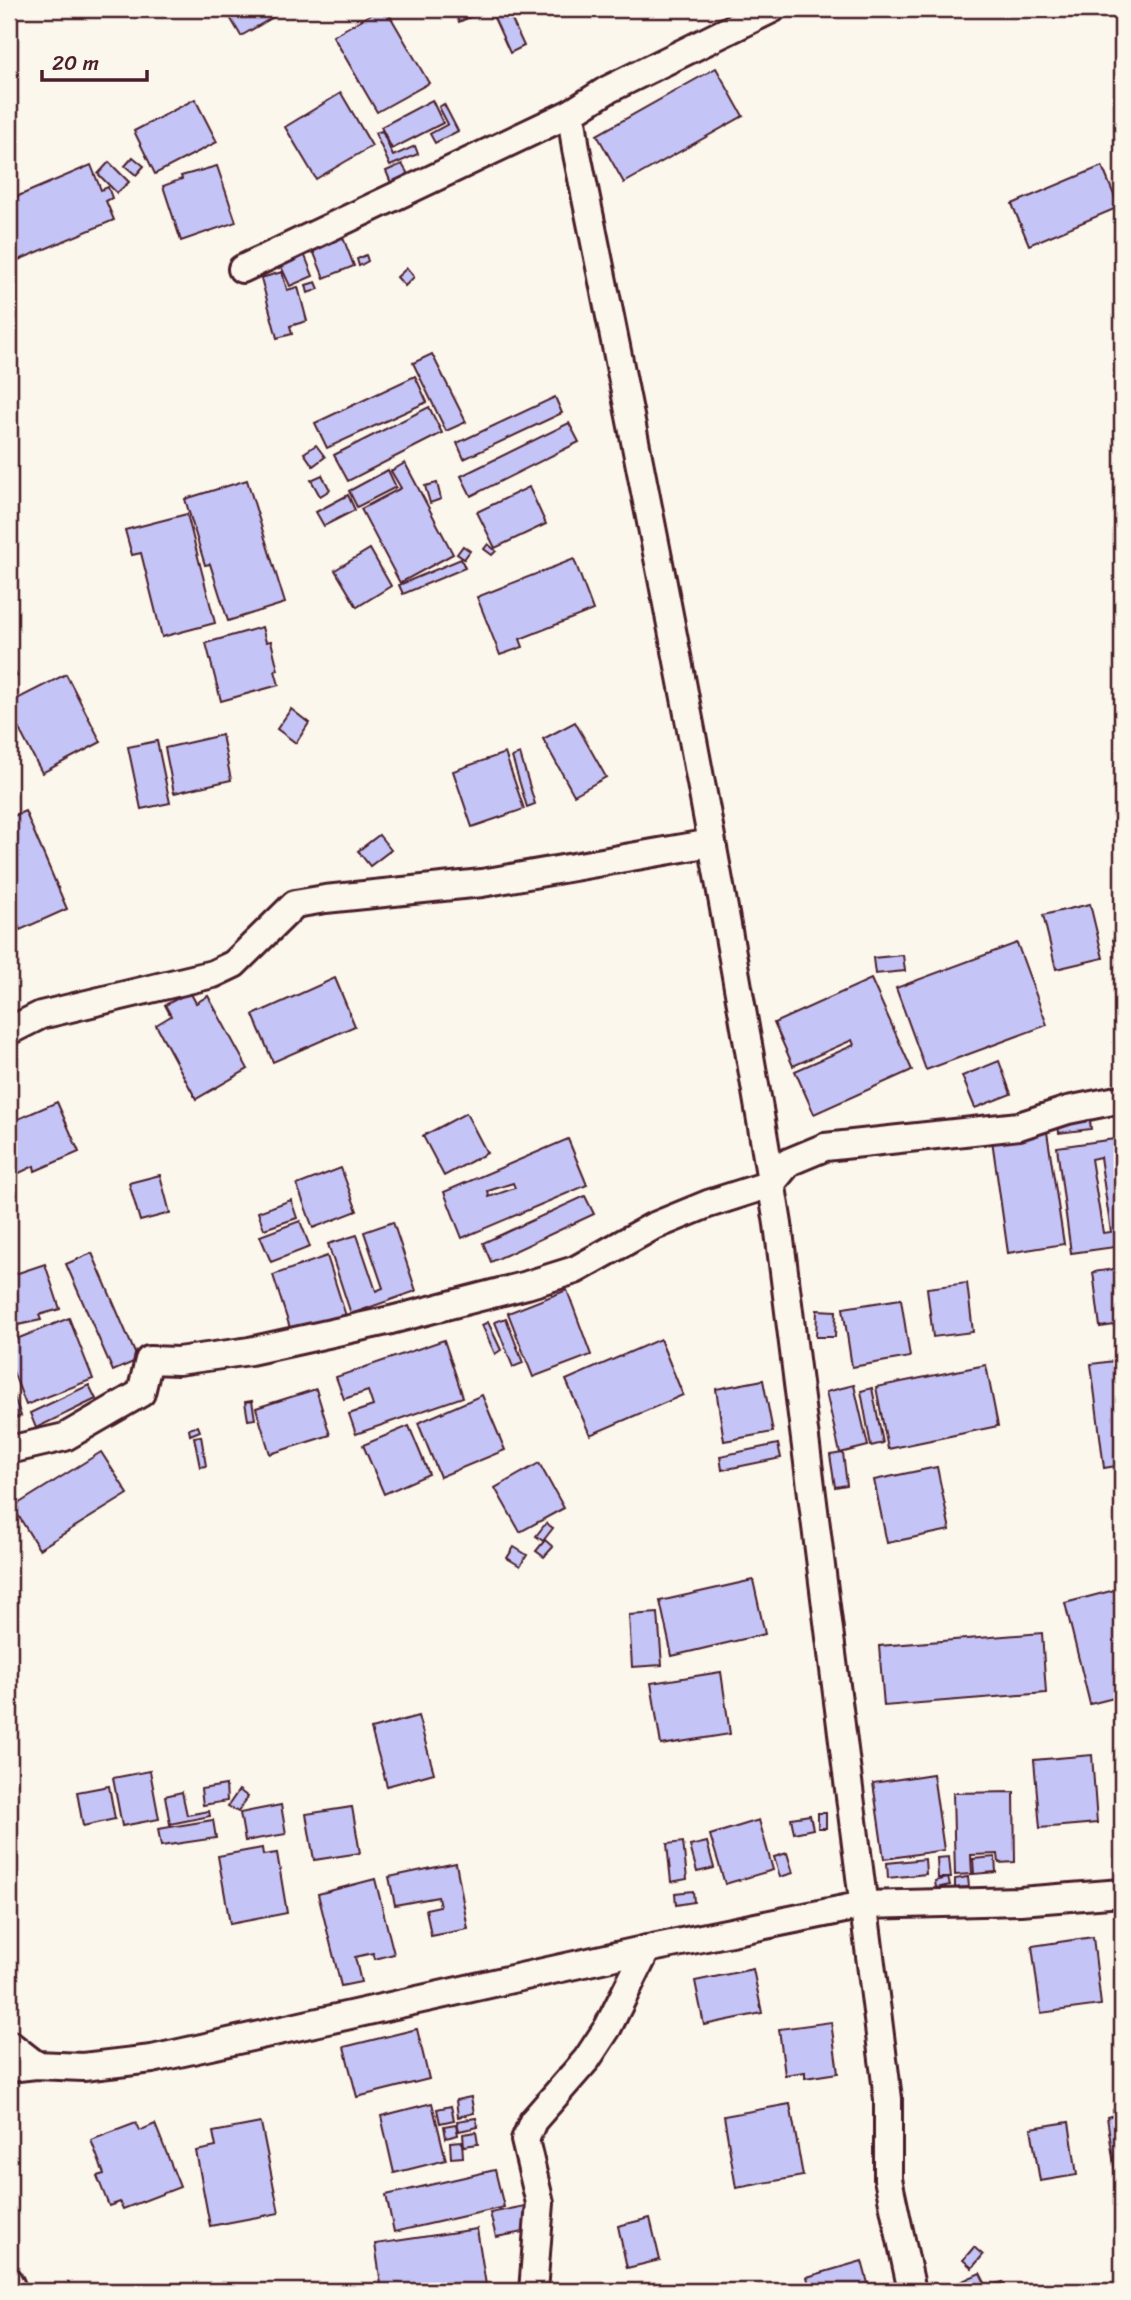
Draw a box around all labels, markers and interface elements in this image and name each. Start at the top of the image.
scale bar [42,38,147,82]
text: 20 m [52,44,99,82]

